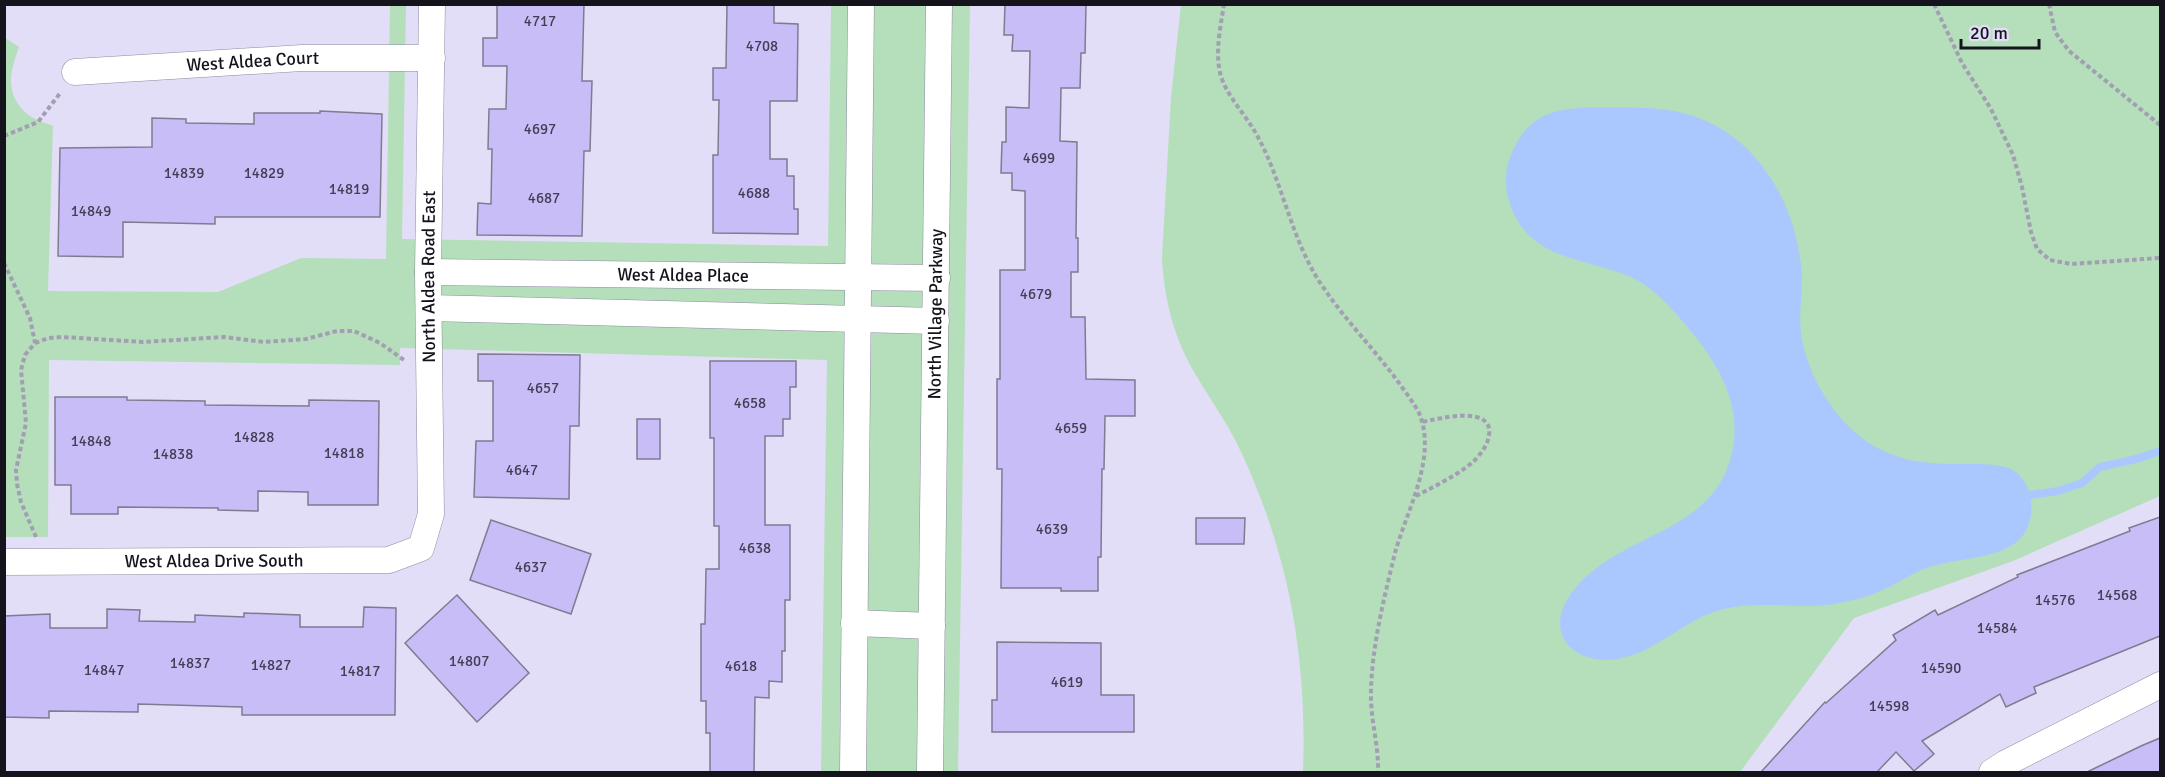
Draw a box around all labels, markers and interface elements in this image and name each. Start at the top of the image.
house number: 4717 [524,12,556,30]
scale bar [1961,12,2039,50]
text: 20 m [1970,22,2008,44]
house number: 4708 [746,37,778,55]
street label: West Aldea Court [186,47,319,76]
house number: 4697 [524,120,556,138]
house number: 4699 [1023,149,1055,167]
house number: 14839 [164,164,204,182]
house number: 14829 [244,164,284,182]
house number: 14819 [329,180,369,198]
house number: 4688 [738,184,770,202]
house number: 4687 [528,189,560,207]
street label: North Aldea Road East [417,190,440,363]
house number: 14849 [71,202,111,220]
street label: North Village Parkway [923,228,947,400]
street label: West Aldea Place [617,263,749,287]
house number: 4679 [1020,285,1052,303]
house number: 4657 [527,379,559,397]
house number: 4658 [734,394,766,412]
house number: 4659 [1055,419,1087,437]
house number: 14828 [234,428,274,446]
house number: 14848 [71,432,111,450]
house number: 14818 [324,444,364,462]
house number: 14838 [153,445,193,463]
house number: 4647 [506,461,538,479]
house number: 4639 [1036,520,1068,538]
house number: 4638 [739,539,771,557]
street label: West Aldea Drive South [124,549,304,572]
house number: 4637 [515,558,547,576]
house number: 14568 [2097,586,2137,604]
house number: 14576 [2035,591,2075,609]
house number: 14584 [1977,619,2017,637]
house number: 14807 [449,652,489,670]
house number: 14837 [170,654,210,672]
house number: 14827 [251,656,291,674]
house number: 4618 [725,657,757,675]
house number: 14590 [1921,659,1961,677]
house number: 14847 [84,661,124,679]
house number: 14817 [340,662,380,680]
house number: 4619 [1051,673,1083,691]
house number: 14598 [1869,697,1909,715]

